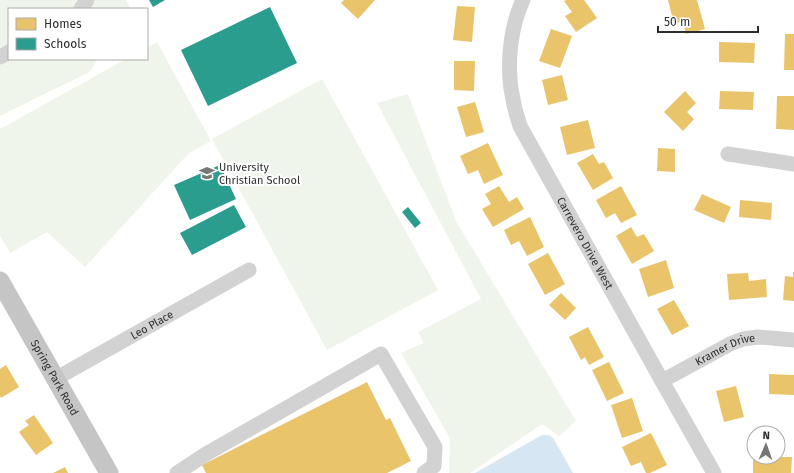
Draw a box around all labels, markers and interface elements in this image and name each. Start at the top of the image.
legend [8,8,148,60]
scale bar [658,8,758,34]
text: 50 m [664,15,690,29]
text: Homes [44,17,82,31]
text: Schools [44,37,87,51]
place label: University Christian School [219,161,300,187]
school or university icon: University Christian School [198,164,216,182]
street label: Carrevero Drive West [554,195,616,292]
street label: Leo Place [128,307,175,342]
street label: Kramer Drive [693,331,756,368]
street label: Spring Park Road [28,337,81,418]
north arrow [746,425,786,465]
text: N [762,429,770,442]

